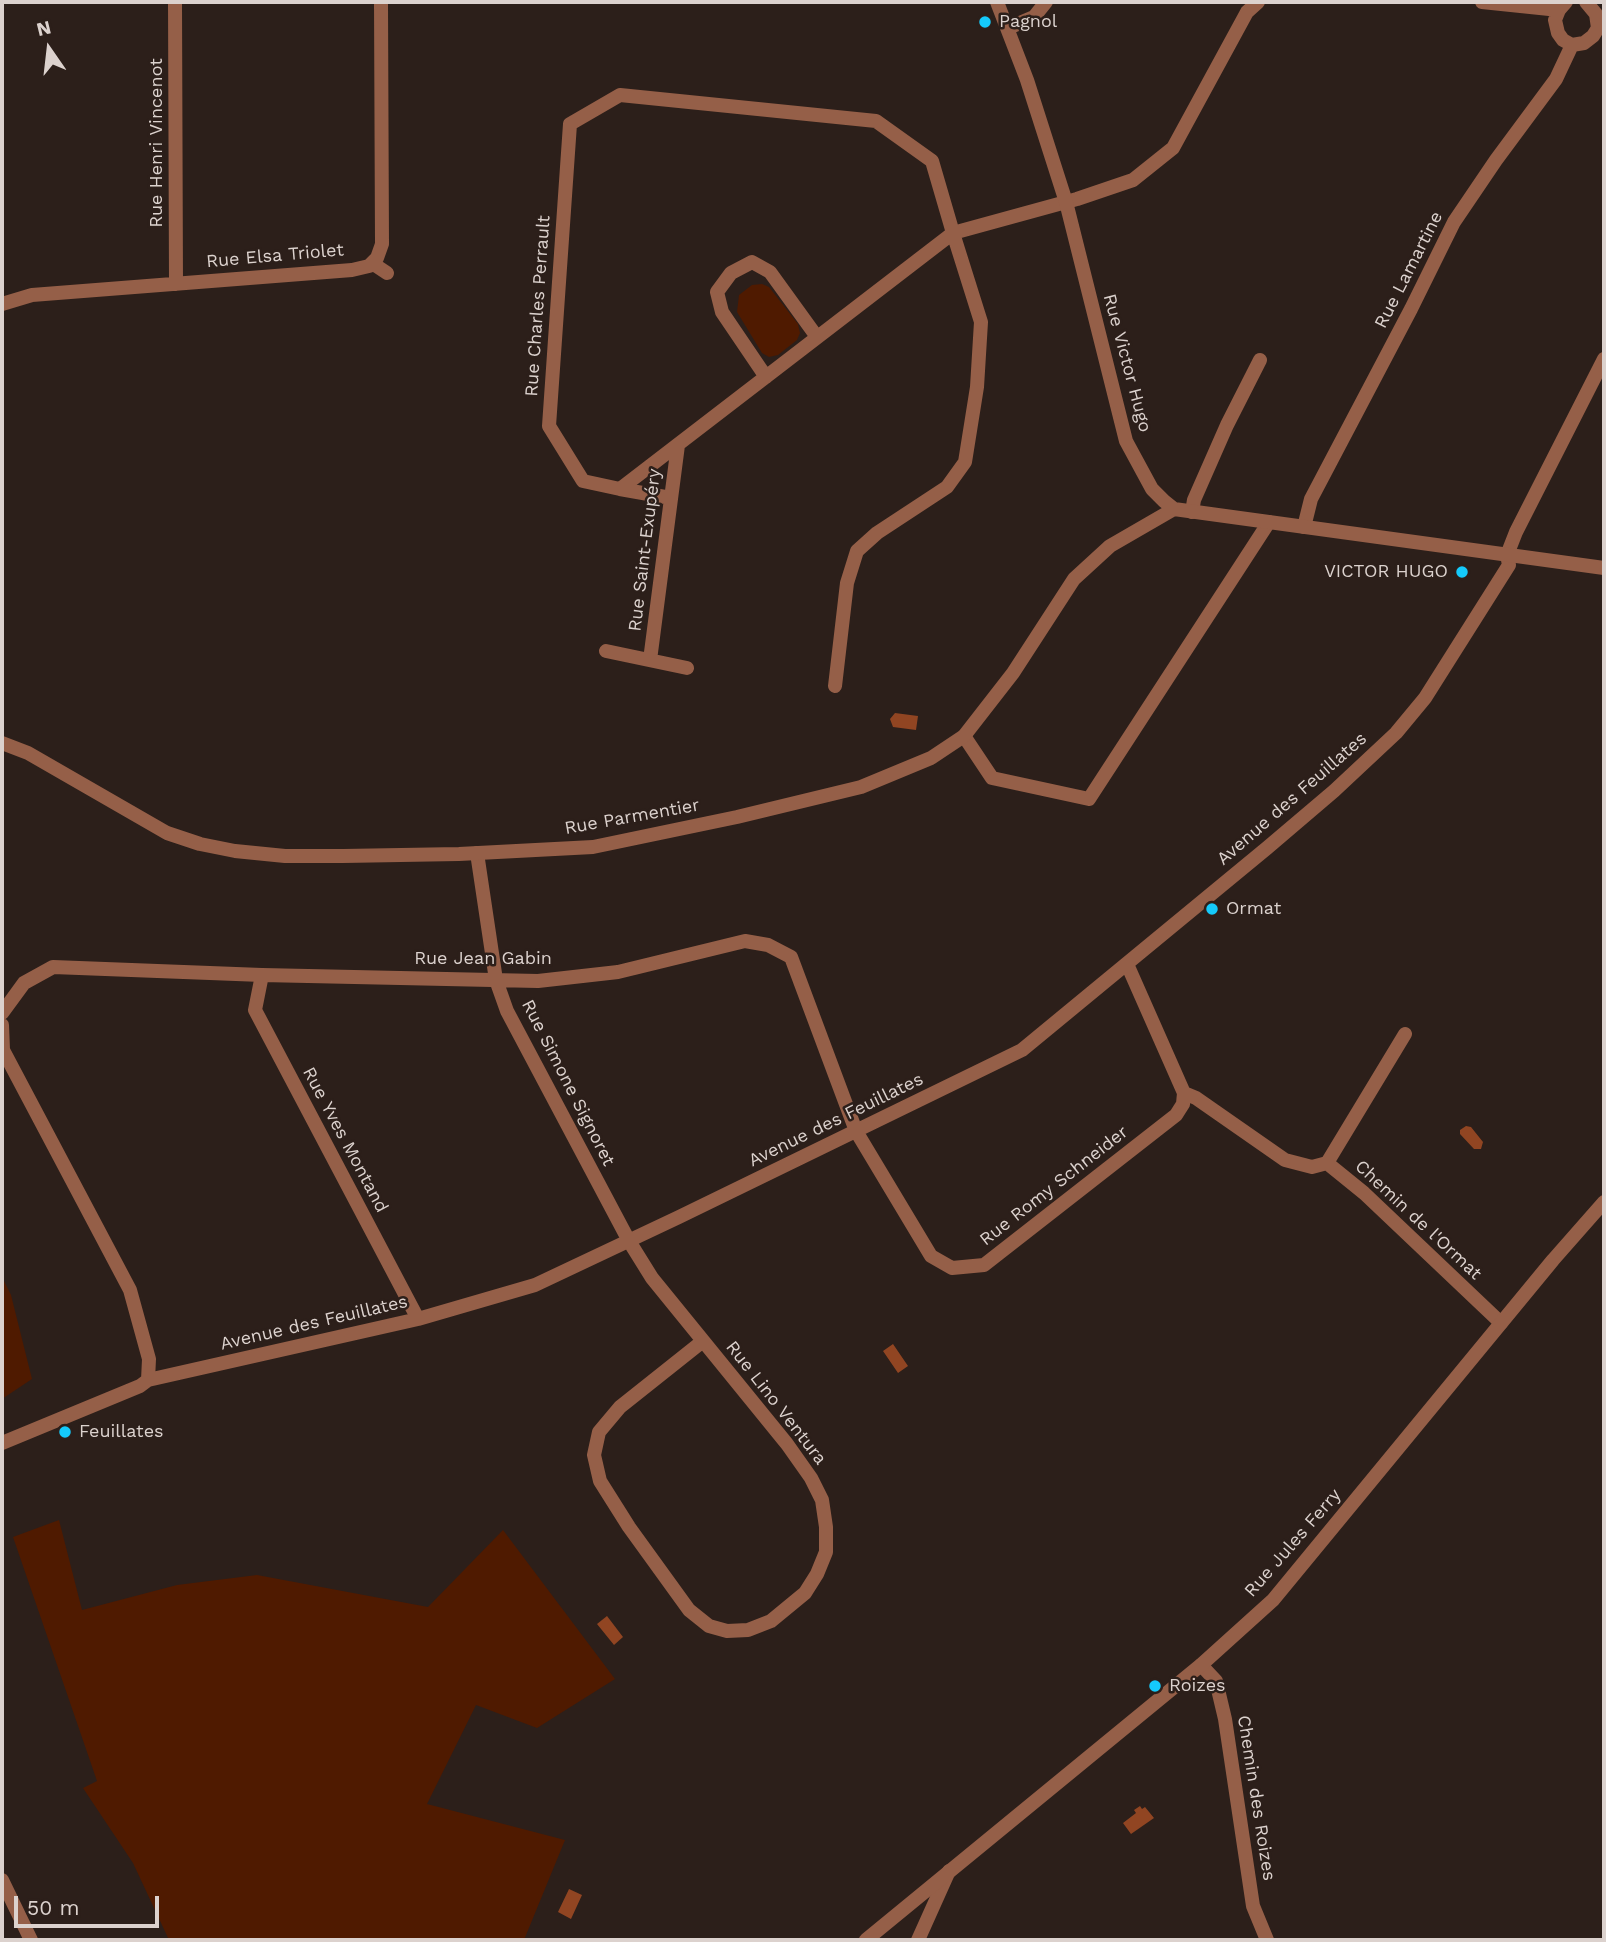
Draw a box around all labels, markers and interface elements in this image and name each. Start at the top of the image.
place label: Pagnol [999,11,1057,33]
north arrow [14,14,84,84]
marker: Pagnol [977,14,993,30]
text: N [34,15,53,41]
street label: Rue Henri Vincenot [146,58,168,228]
street label: Rue Lamartine [1370,208,1448,332]
street label: Rue Charles Perrault [521,215,555,397]
street label: Rue Elsa Triolet [205,239,345,273]
street label: Rue Victor Hugo [1098,291,1156,435]
street label: Rue Saint-Exupéry [624,467,666,633]
place label: VICTOR HUGO [1324,561,1448,583]
marker: VICTOR HUGO [1454,564,1470,580]
street label: Avenue des Feuillates [1213,728,1371,870]
street label: Rue Parmentier [563,795,701,839]
place label: Ormat [1226,898,1281,920]
marker: Ormat [1204,901,1220,917]
street label: Rue Jean Gabin [414,948,552,970]
street label: Rue Simone Signoret [517,996,619,1170]
street label: Rue Yves Montand [298,1064,392,1216]
street label: Avenue des Feuillates [745,1068,927,1172]
street label: Rue Romy Schneider [976,1121,1132,1251]
street label: Chemin de l'Ormat [1350,1156,1486,1284]
street label: Avenue des Feuillates [218,1291,410,1355]
street label: Rue Lino Ventura [721,1337,831,1469]
place label: Feuillates [79,1421,164,1443]
marker: Feuillates [57,1424,73,1440]
street label: Rue Jules Ferry [1240,1484,1346,1602]
place label: Roizes [1169,1675,1226,1697]
marker: Roizes [1147,1678,1163,1694]
street label: Chemin des Roizes [1232,1714,1280,1882]
scale bar [18,1882,163,1926]
text: 50 m [27,1895,79,1920]

